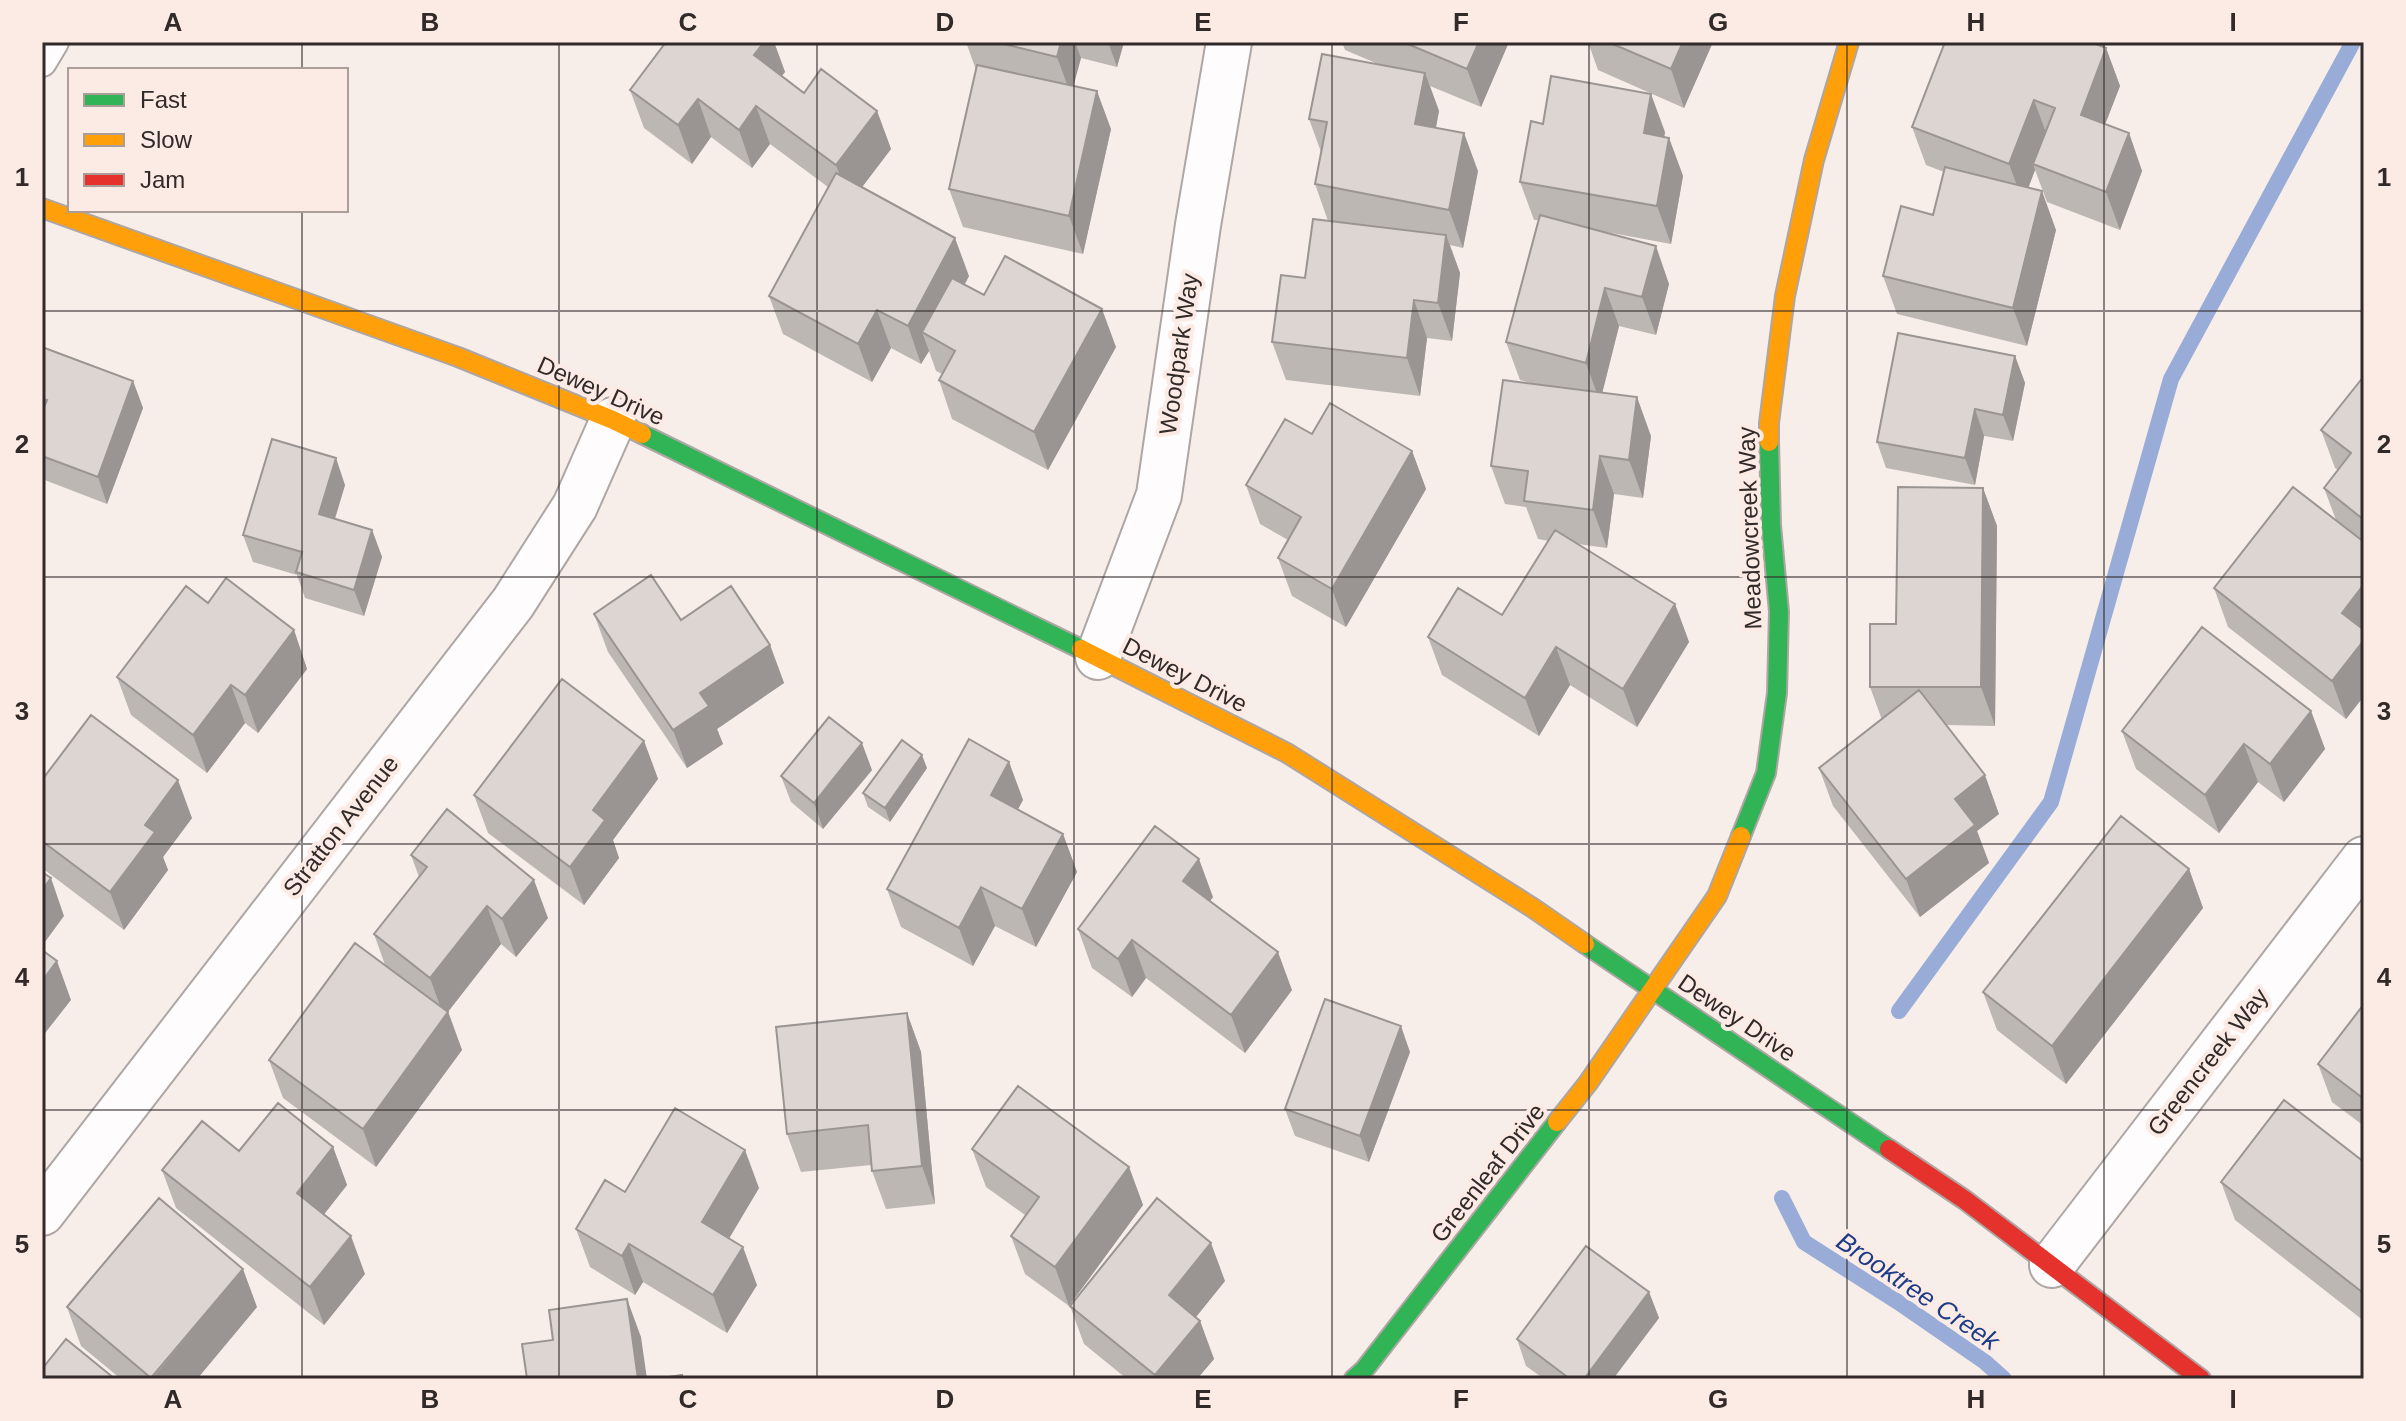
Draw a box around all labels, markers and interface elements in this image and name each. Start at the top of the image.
text: A [164,7,183,37]
text: B [421,7,439,37]
text: C [679,7,698,37]
text: D [936,7,954,37]
text: E [1194,7,1212,37]
text: F [1453,7,1469,37]
text: G [1708,7,1728,37]
text: H [1967,7,1985,37]
text: I [2229,7,2237,37]
legend [68,68,348,212]
text: Fast [140,86,187,113]
text: Slow [140,126,193,153]
text: 1 [15,162,29,192]
text: 1 [2377,162,2391,192]
text: Jam [140,166,185,193]
street label: Woodpark Way [1154,271,1203,436]
street label: Dewey Drive [534,351,669,431]
street label: Meadowcreek Way [1732,426,1767,630]
text: 2 [15,429,29,459]
text: 2 [2377,429,2391,459]
street label: Dewey Drive [1118,632,1252,717]
text: 3 [15,696,29,726]
text: 3 [2377,696,2391,726]
street label: Stratton Avenue [278,750,404,901]
text: 4 [15,962,30,992]
text: 4 [2377,962,2392,992]
street label: Dewey Drive [1673,968,1801,1067]
street label: Greencreek Way [2142,983,2273,1141]
street label: Greenleaf Drive [1425,1098,1550,1247]
water label: Brooktree Creek [1831,1226,2007,1357]
text: 5 [15,1229,29,1259]
text: 5 [2377,1229,2391,1259]
text: A [164,1384,183,1414]
text: B [421,1384,439,1414]
text: C [679,1384,698,1414]
text: D [936,1384,954,1414]
text: E [1194,1384,1212,1414]
text: F [1453,1384,1469,1414]
text: G [1708,1384,1728,1414]
text: H [1967,1384,1985,1414]
text: I [2229,1384,2237,1414]

